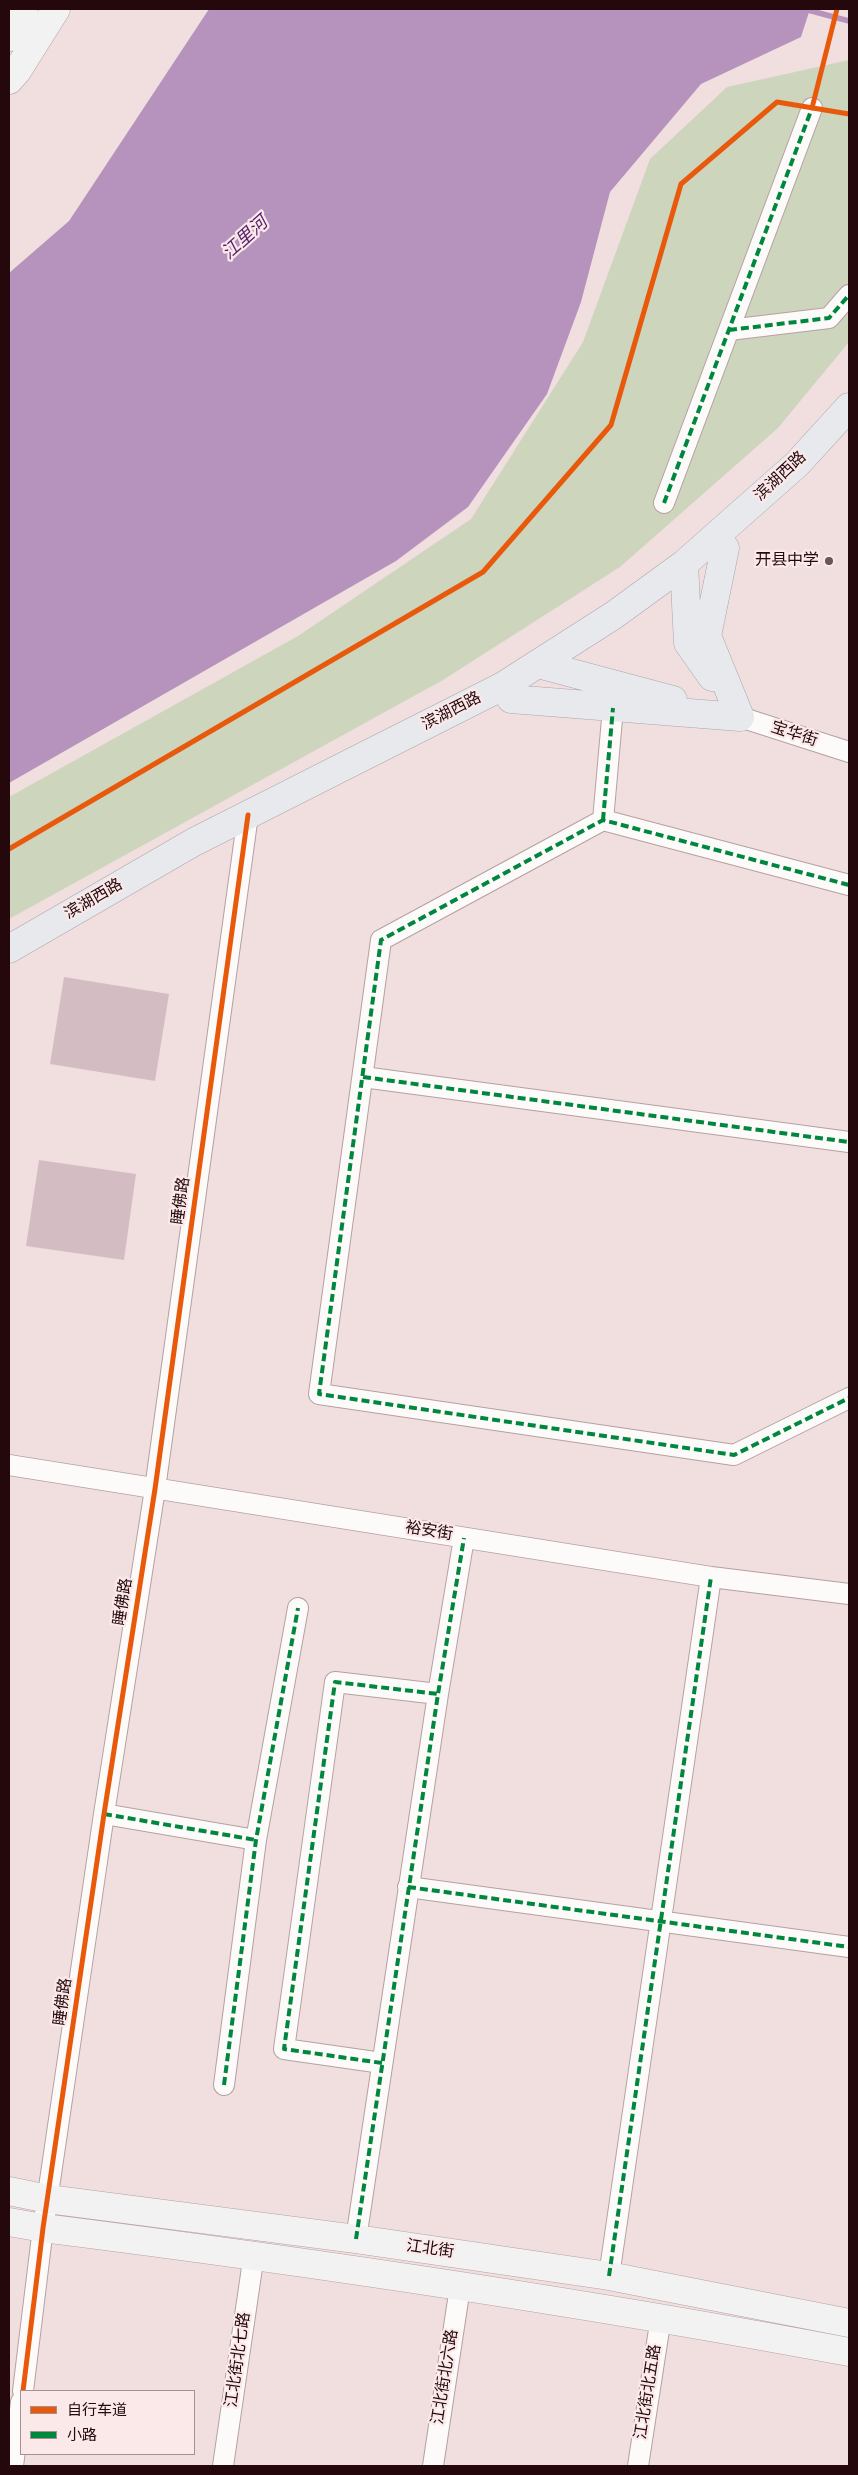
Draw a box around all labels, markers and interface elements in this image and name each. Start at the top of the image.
water label: 江里河 [219,213,273,265]
street label: 滨湖西路 [751,448,811,506]
place label: 开县中学 [755,551,819,571]
marker: 开县中学 [823,555,835,567]
street label: 滨湖西路 [419,689,485,735]
street label: 宝华街 [768,718,820,752]
street label: 滨湖西路 [61,876,127,924]
street label: 睡佛路 [169,1176,195,1226]
street label: 裕安街 [404,1519,454,1545]
street label: 睡佛路 [111,1577,137,1627]
street label: 睡佛路 [51,1977,77,2027]
street label: 江北街 [405,2237,455,2263]
street label: 江北街北七路 [223,2311,255,2409]
street label: 江北街北六路 [429,2328,463,2426]
street label: 江北街北五路 [632,2343,666,2441]
legend [20,2390,195,2455]
text: 自行车道 [67,2400,127,2421]
text: 小路 [67,2425,97,2446]

